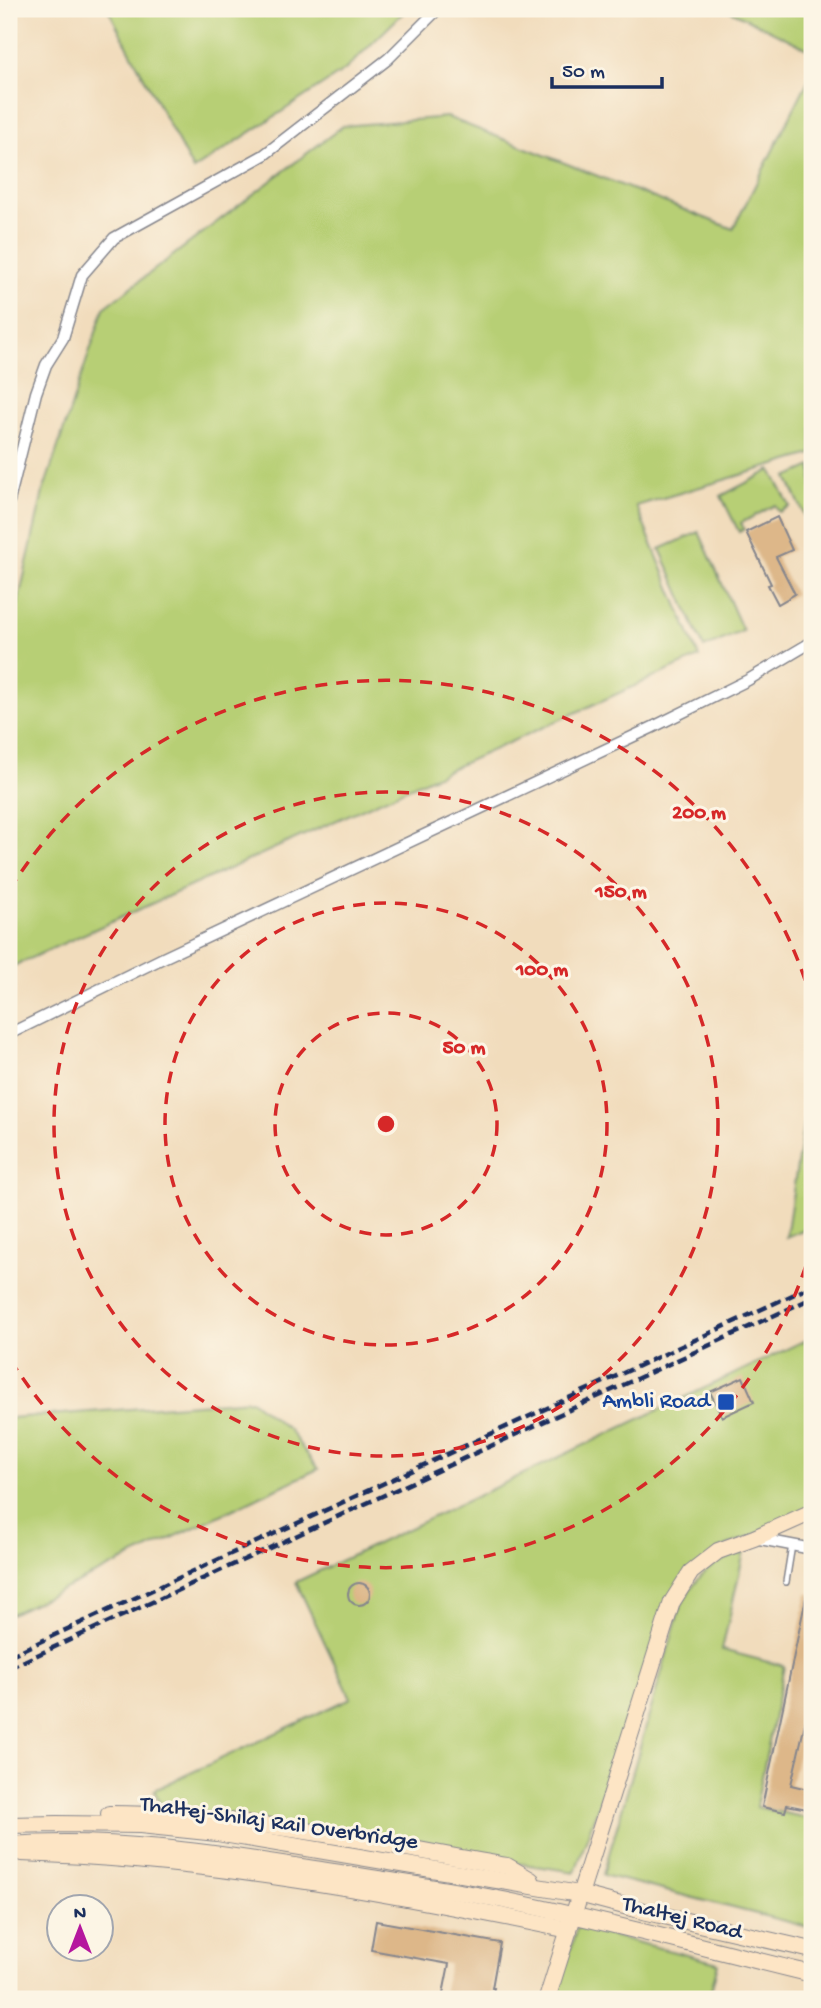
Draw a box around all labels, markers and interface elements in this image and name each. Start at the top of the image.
scale bar [552,46,662,90]
text: 50 m [562,61,605,86]
text: 200 m [672,802,726,827]
text: 150 m [594,881,647,906]
text: 100 m [515,959,568,984]
text: 50 m [443,1037,486,1062]
centre of rings [374,1112,398,1136]
place label: Ambli Road [602,1389,712,1416]
marker: Ambli Road [716,1392,736,1412]
street label: Thaltej-Shilaj Rail Overbridge [136,1791,421,1857]
street label: Thaltej Road [617,1891,746,1947]
north arrow [46,1892,116,1962]
text: N [74,1903,86,1926]

